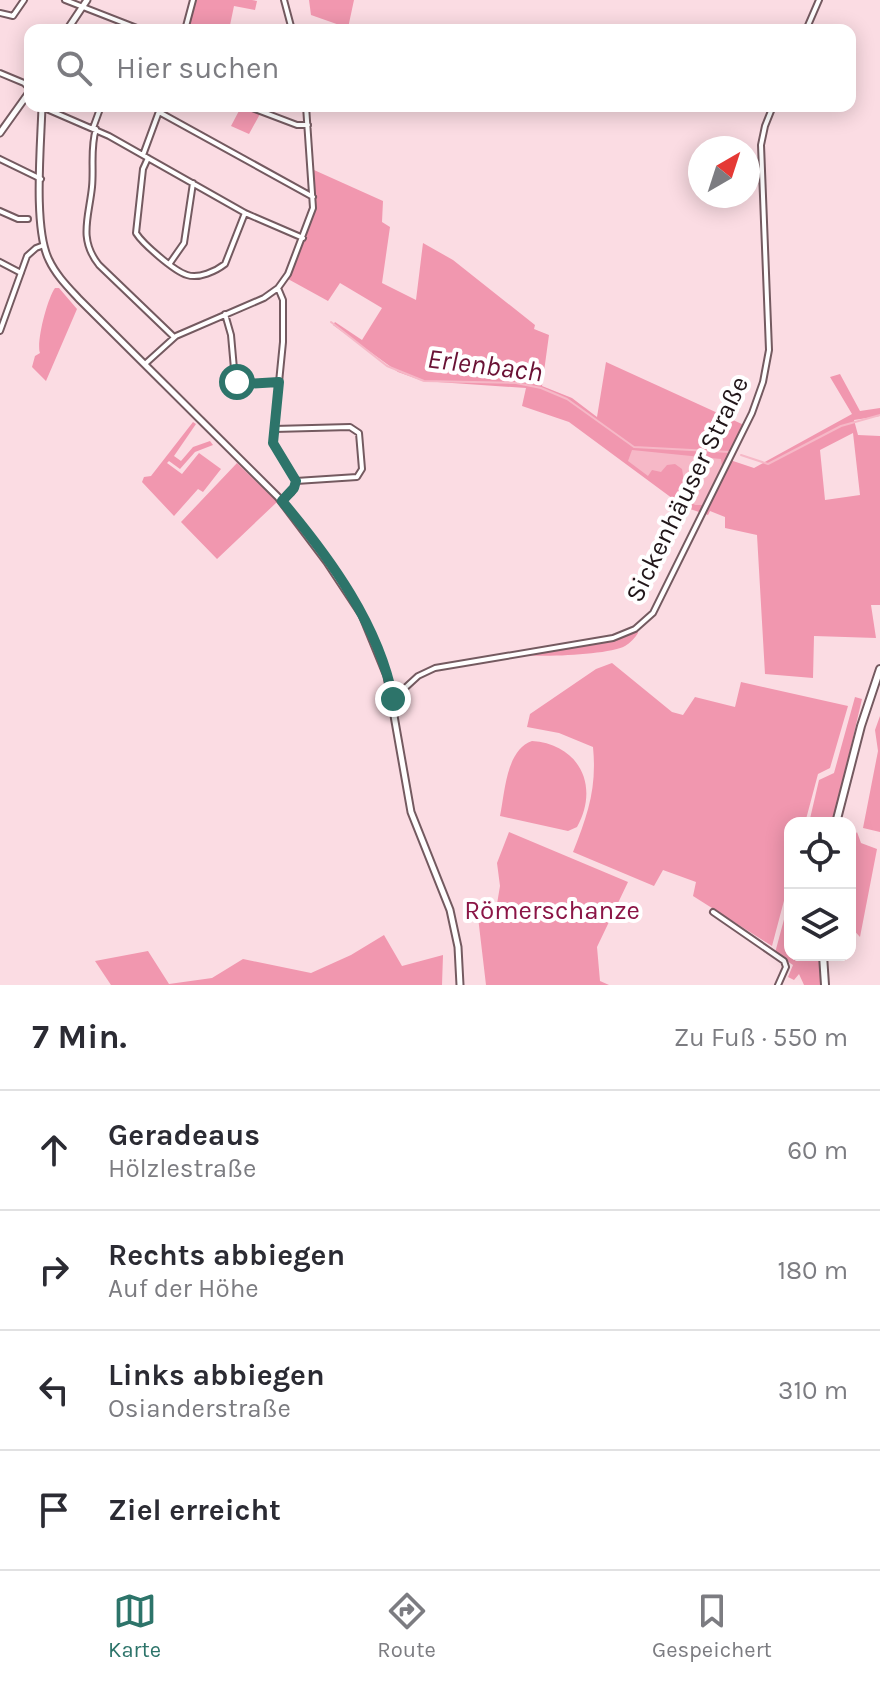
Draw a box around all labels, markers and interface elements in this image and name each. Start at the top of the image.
search box [24,24,856,112]
icon: search [52,46,96,90]
text: Hier suchen [116,50,279,86]
north arrow [688,136,760,208]
water label: Erlenbach [425,342,545,388]
route start [219,364,255,400]
street label: Sickenhäuser Straße [619,371,755,607]
route end [375,681,411,717]
map controls [784,817,856,961]
button: locate [784,817,856,889]
button: layers [784,889,856,961]
park label: Römerschanze [464,895,640,926]
text: 7 Min. [32,1017,127,1057]
text: Zu Fuß · 550 m [674,1022,848,1053]
text: Geradeaus [108,1117,260,1153]
icon: ahead [32,1128,76,1172]
text: 60 m [787,1135,848,1166]
text: Hölzlestraße [108,1153,256,1184]
text: Rechts abbiegen [108,1237,345,1273]
icon: right [32,1248,76,1292]
text: 180 m [778,1255,848,1286]
text: Auf der Höhe [108,1273,259,1304]
text: Links abbiegen [108,1357,325,1393]
icon: left [32,1368,76,1412]
text: 310 m [778,1375,848,1406]
text: Osianderstraße [108,1393,291,1424]
icon: arrive [32,1488,76,1532]
text: Ziel erreicht [108,1492,281,1528]
tab: Karte [108,1589,161,1663]
tab: Route [377,1589,436,1663]
tab: Gespeichert [652,1589,772,1663]

